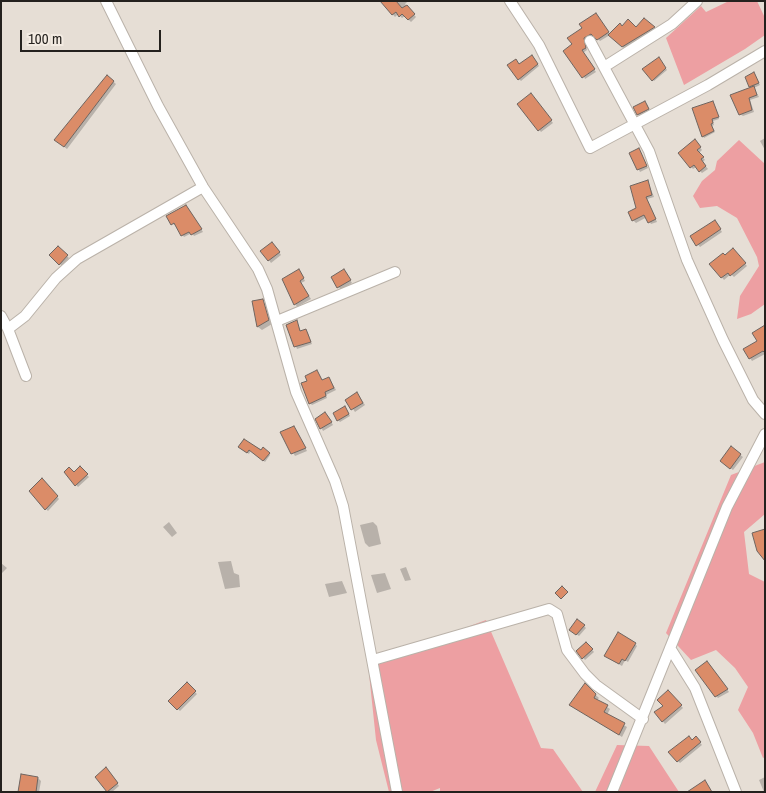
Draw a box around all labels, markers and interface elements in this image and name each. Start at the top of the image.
scale bar [22,20,164,52]
text: 100 m [28,28,62,49]

